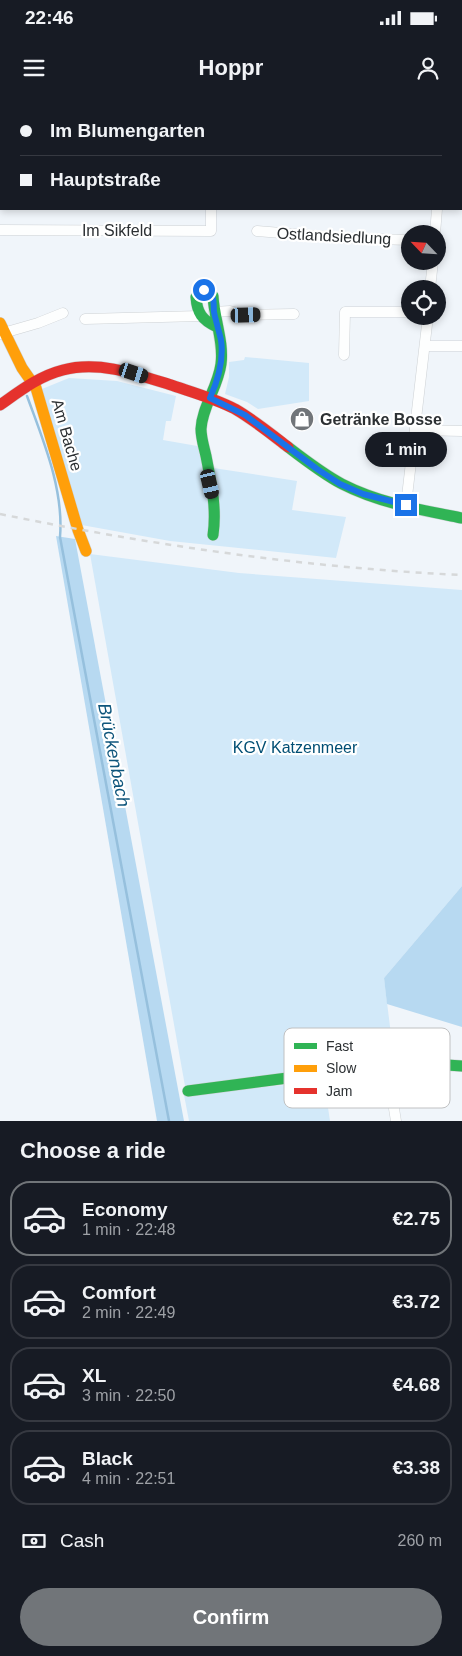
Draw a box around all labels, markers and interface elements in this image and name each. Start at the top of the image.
text: 22:46 [25,7,74,28]
icon: menu [20,54,48,82]
icon: person [414,54,442,82]
text: Hoppr [199,55,263,80]
text: Im Blumengarten [50,120,205,141]
text: Hauptstraße [50,169,161,190]
street label: Im Sikfeld [82,222,152,239]
street label: Ostlandsiedlung [276,225,392,247]
north arrow [401,225,446,270]
map controls [401,225,446,325]
route start [193,279,215,301]
button: locate [401,280,446,325]
car [230,307,261,323]
car [117,361,150,385]
street label: Am Bache [49,397,85,473]
shop icon: Getränke Bosse [289,406,315,432]
place label: Getränke Bosse [320,411,442,428]
callout: 1 min [365,432,447,468]
text: 1 min [385,441,427,458]
car [199,468,220,500]
route end [395,494,417,516]
water label: Brückenbach [94,702,134,808]
park label: KGV Katzenmeer [233,739,358,756]
legend [284,1028,450,1108]
text: Fast [326,1038,353,1054]
text: Slow [326,1060,357,1076]
text: Jam [326,1083,352,1099]
text: Choose a ride [20,1138,165,1163]
icon: car [22,1196,67,1241]
text: Economy [82,1199,168,1220]
text: €2.75 [392,1208,440,1229]
text: 1 min · 22:48 [82,1221,175,1238]
icon: car [22,1279,67,1324]
text: Comfort [82,1282,156,1303]
text: €3.72 [392,1291,440,1312]
text: 2 min · 22:49 [82,1304,175,1321]
icon: car [22,1362,67,1407]
text: XL [82,1365,106,1386]
text: €4.68 [392,1374,440,1395]
text: 3 min · 22:50 [82,1387,175,1404]
icon: car [22,1445,67,1490]
text: Black [82,1448,133,1469]
text: €3.38 [392,1457,440,1478]
text: 4 min · 22:51 [82,1470,175,1487]
icon: cash [20,1527,48,1555]
text: Cash [60,1530,104,1551]
text: 260 m [398,1532,442,1549]
button: Confirm [20,1588,442,1646]

